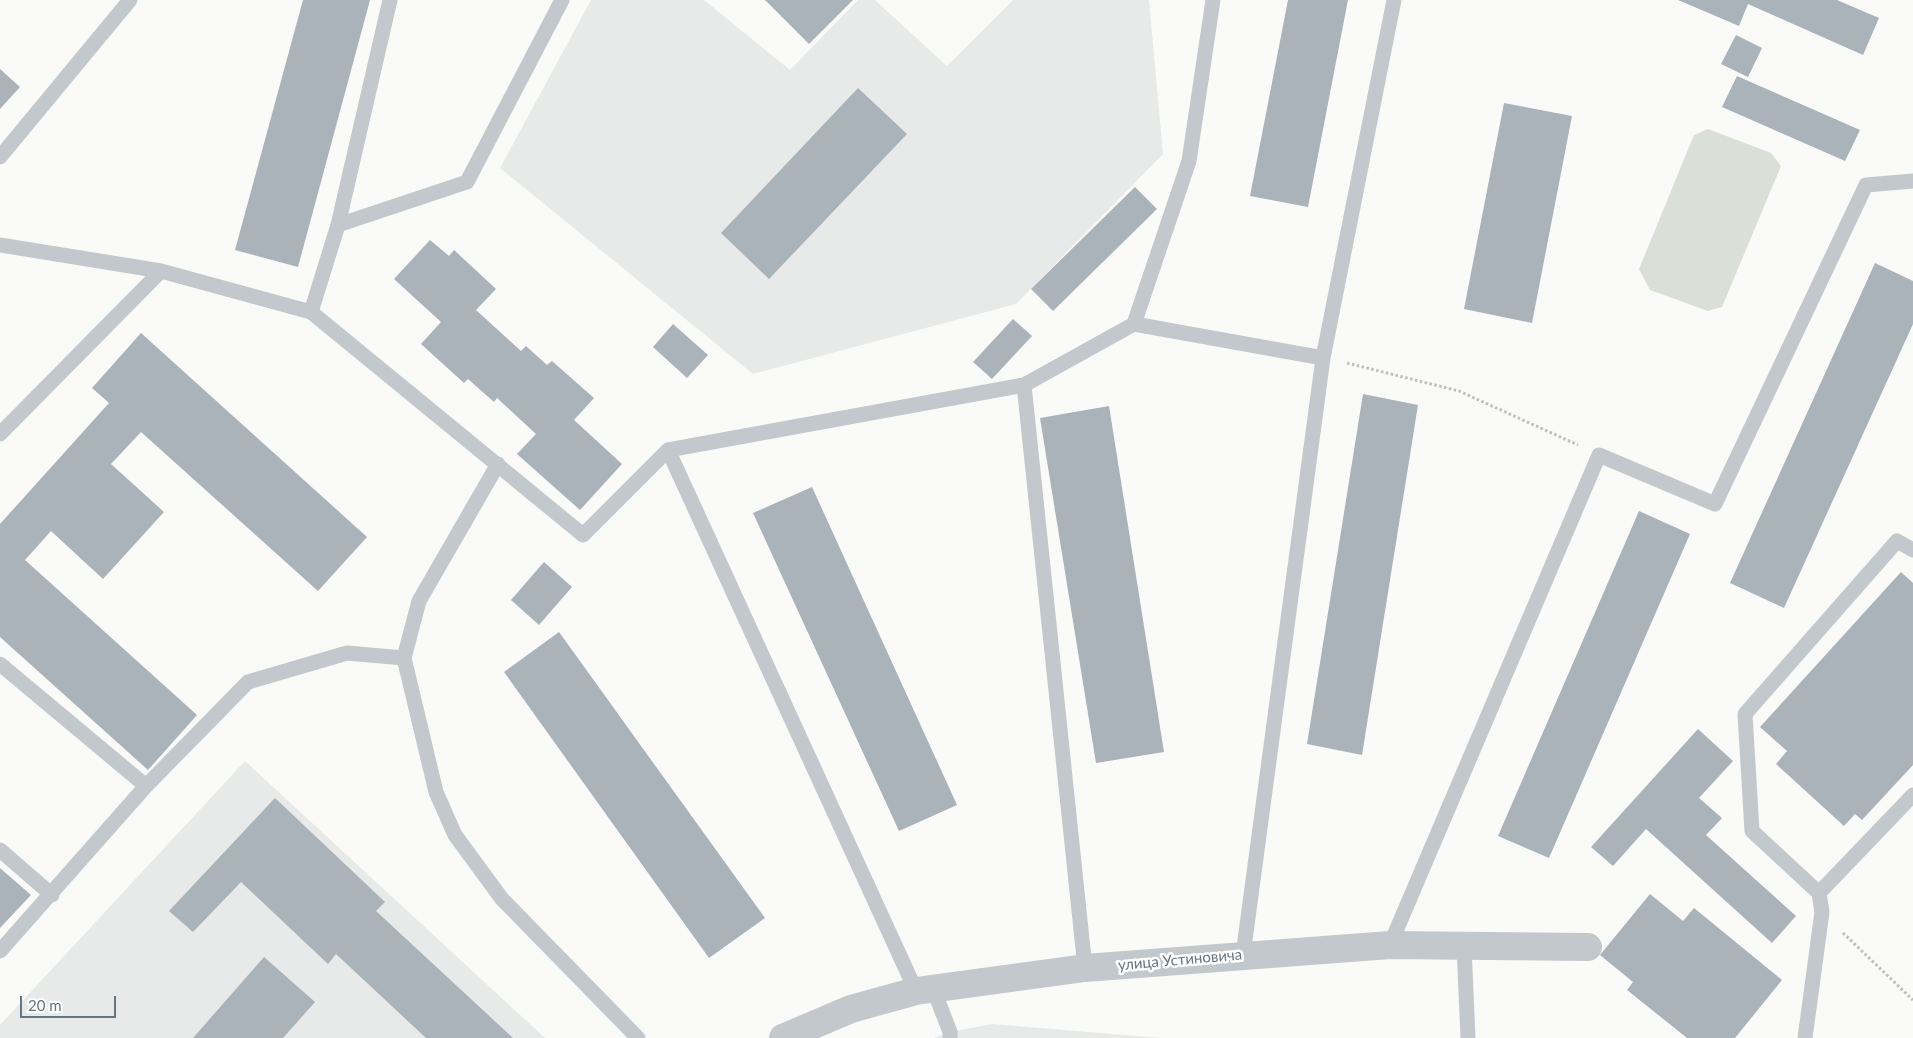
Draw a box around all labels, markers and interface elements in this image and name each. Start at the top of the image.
street label: улица Устиновича [1117,946,1243,974]
scale bar [22,986,119,1018]
text: 20 m [28,996,62,1014]

